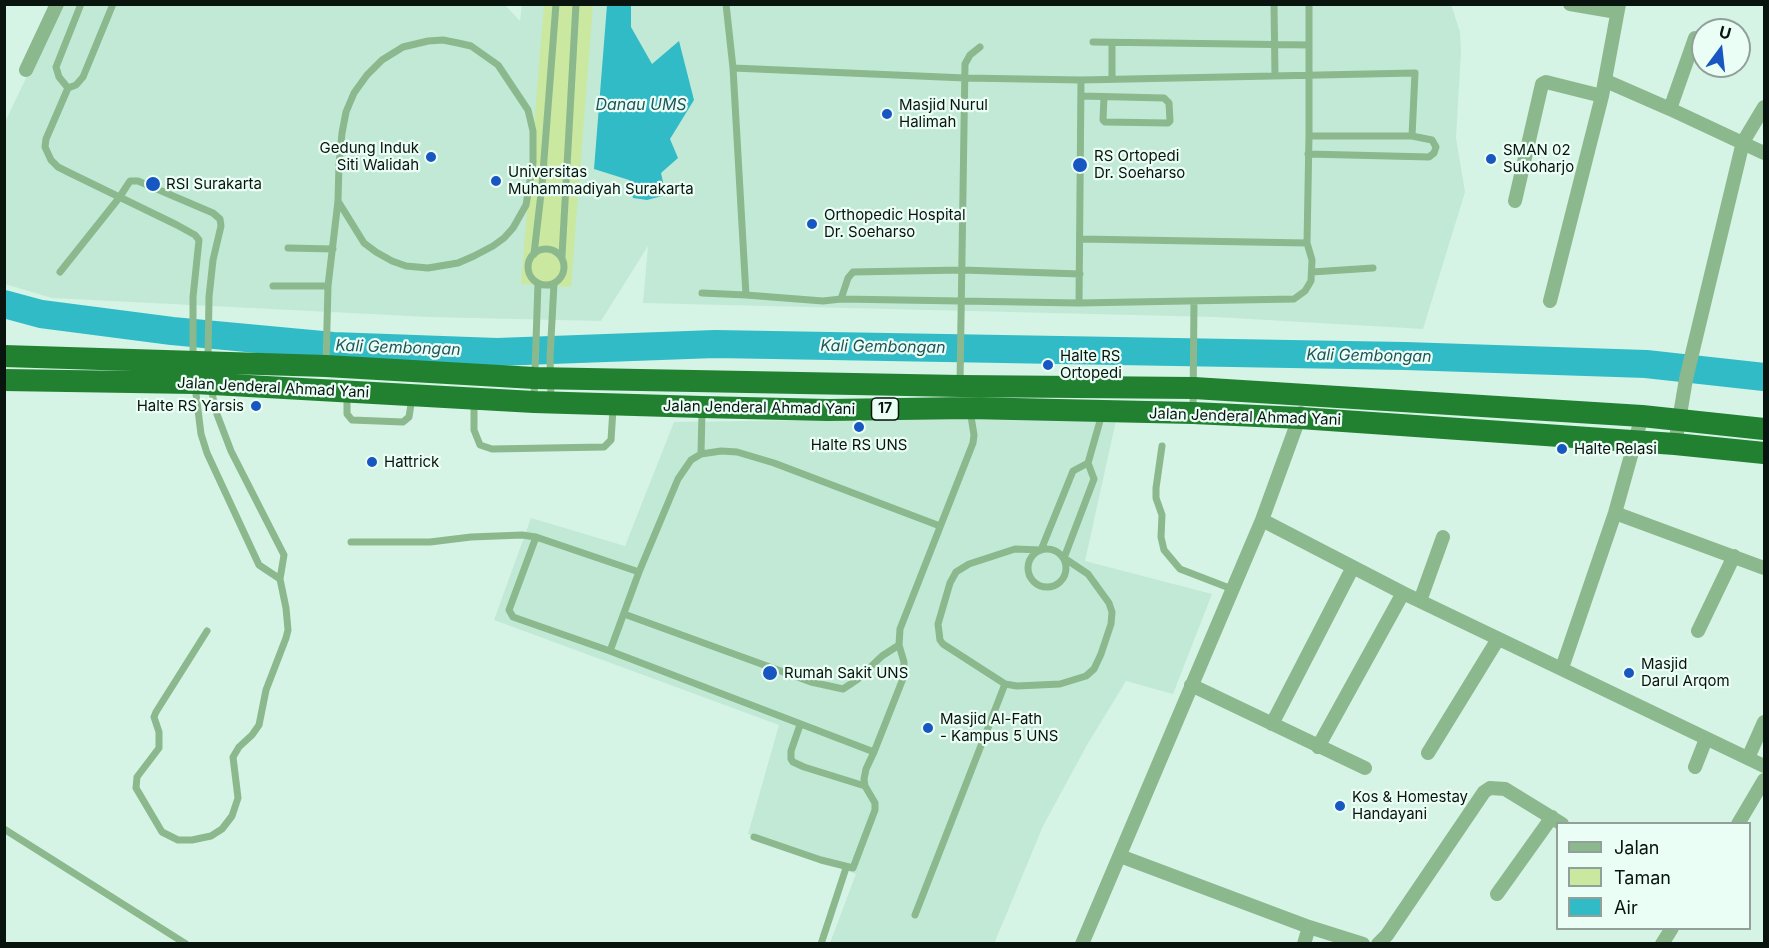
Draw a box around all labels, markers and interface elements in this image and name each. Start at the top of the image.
north arrow [1691,18,1751,78]
text: U [1717,21,1733,44]
water label: Danau UMS [595,95,687,115]
place label: Masjid Nurul Halimah [899,96,988,131]
marker: Masjid Nurul Halimah [880,107,894,121]
place label: Gedung Induk Siti Walidah [320,139,419,174]
place label: SMAN 02 Sukoharjo [1503,141,1574,176]
place label: RS Ortopedi Dr. Soeharso [1094,147,1185,182]
marker: Gedung Induk Siti Walidah [424,150,438,164]
marker: SMAN 02 Sukoharjo [1484,152,1498,166]
marker: RS Ortopedi Dr. Soeharso [1071,156,1089,174]
place label: Universitas Muhammadiyah Surakarta [508,163,694,198]
marker: Universitas Muhammadiyah Surakarta [489,174,503,188]
marker: RSI Surakarta [144,175,162,193]
place label: RSI Surakarta [166,175,262,193]
place label: Orthopedic Hospital Dr. Soeharso [824,206,966,241]
marker: Orthopedic Hospital Dr. Soeharso [805,217,819,231]
water label: Kali Gembongan [335,336,461,360]
water label: Kali Gembongan [820,336,946,358]
water label: Kali Gembongan [1306,345,1432,367]
place label: Halte RS Ortopedi [1060,347,1122,382]
marker: Halte RS Ortopedi [1041,358,1055,372]
street label: Jalan Jenderal Ahmad Yani [176,374,370,402]
place label: Halte RS Yarsis [137,397,244,415]
street label: Jalan Jenderal Ahmad Yani [663,397,855,419]
road number: 17 [872,398,898,420]
marker: Halte RS Yarsis [249,399,263,413]
street label: Jalan Jenderal Ahmad Yani [1149,405,1341,429]
marker: Halte RS UNS [852,420,866,434]
place label: Halte RS UNS [811,436,907,454]
place label: Halte Relasi [1574,440,1657,458]
marker: Halte Relasi [1555,442,1569,456]
place label: Hattrick [384,453,439,471]
marker: Hattrick [365,455,379,469]
place label: Masjid Darul Arqom [1641,655,1730,690]
marker: Rumah Sakit UNS [761,664,779,682]
place label: Rumah Sakit UNS [784,664,908,682]
marker: Masjid Darul Arqom [1622,666,1636,680]
place label: Masjid Al-Fath - Kampus 5 UNS [940,710,1058,745]
marker: Masjid Al-Fath - Kampus 5 UNS [921,721,935,735]
place label: Kos & Homestay Handayani [1352,788,1468,823]
marker: Kos & Homestay Handayani [1333,799,1347,813]
legend [1556,822,1751,930]
text: Jalan [1614,837,1659,858]
text: Taman [1614,867,1671,888]
text: Air [1614,897,1638,918]

